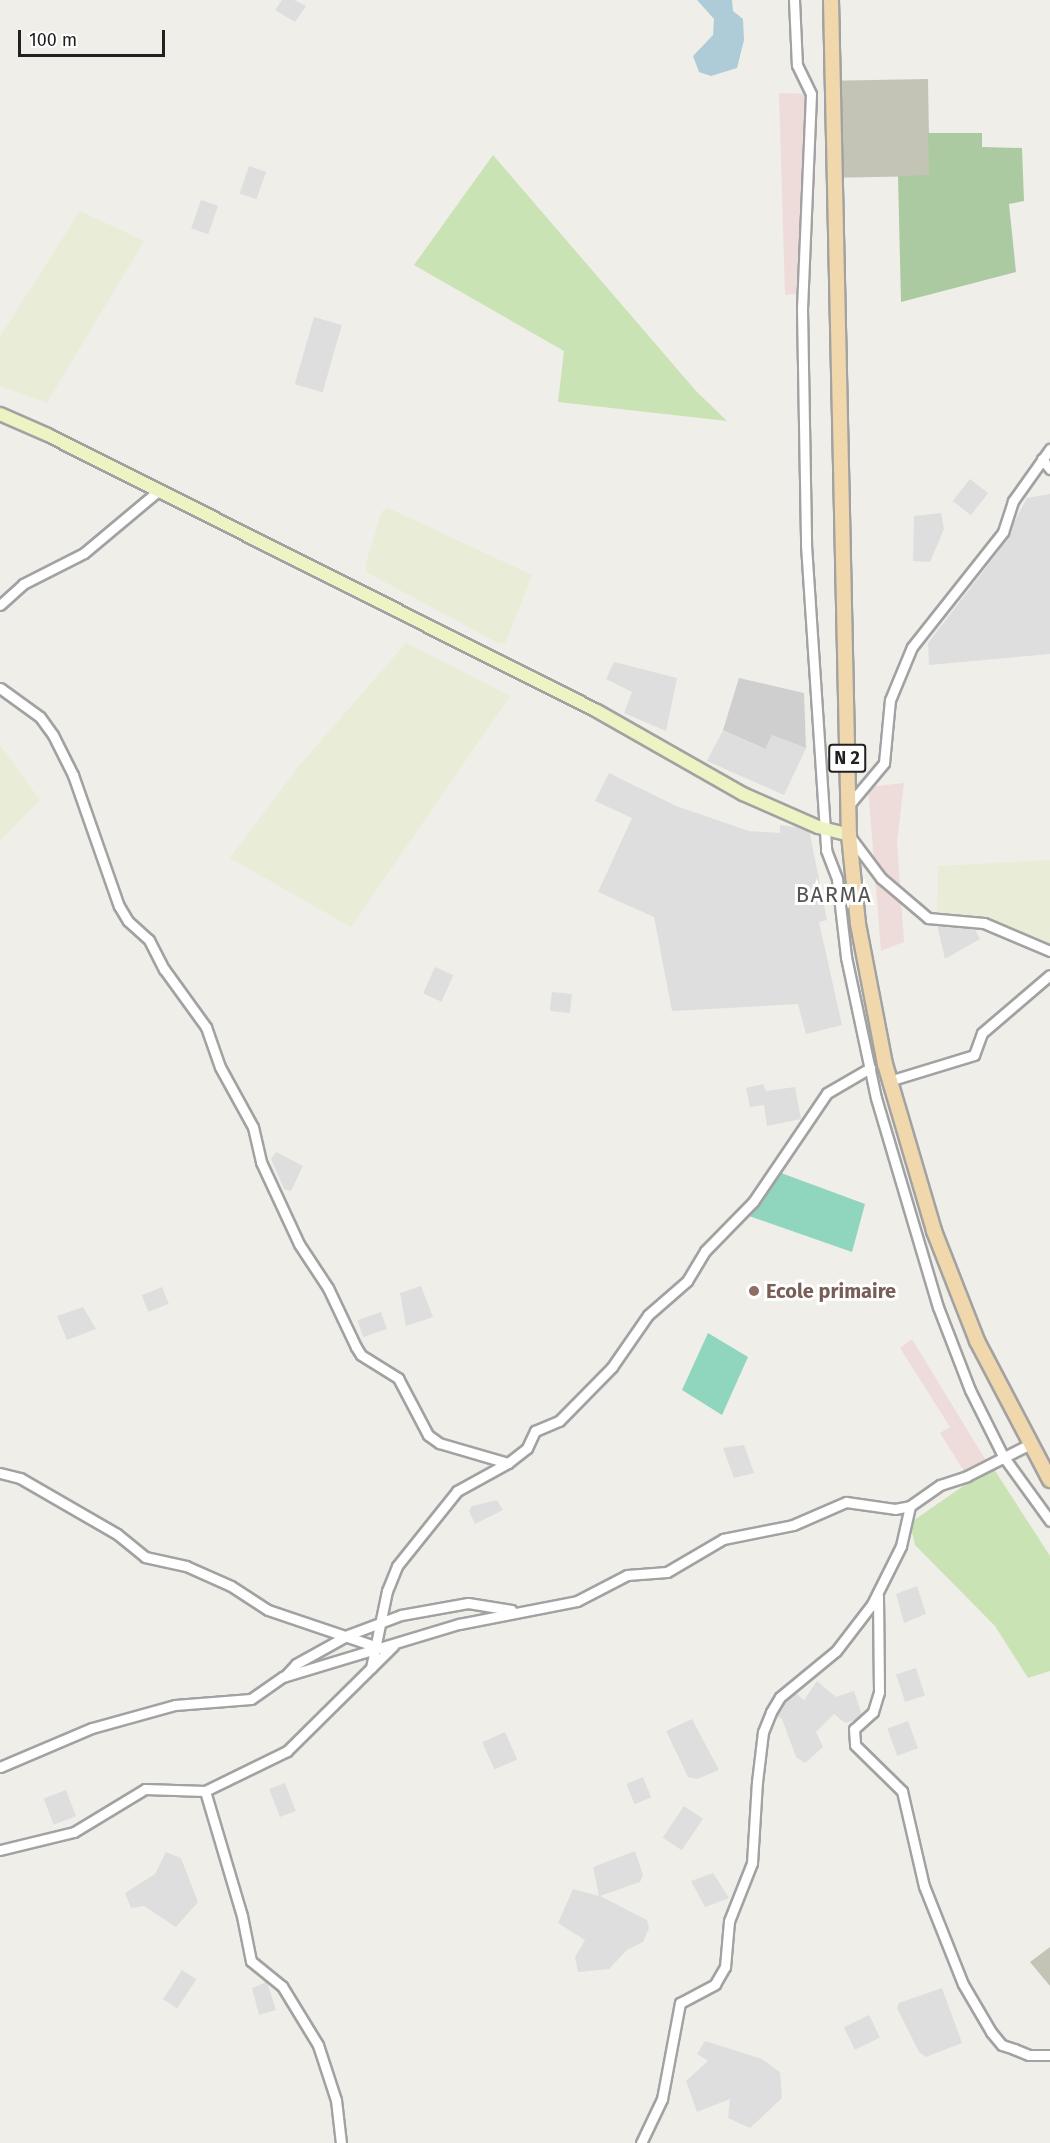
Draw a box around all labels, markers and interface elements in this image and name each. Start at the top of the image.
scale bar [21,18,168,56]
text: 100 m [29,29,77,51]
road number: N 2 [828,743,866,773]
district label: BARMA [796,882,872,908]
place label: Ecole primaire [766,1279,896,1303]
marker: Ecole primaire [747,1284,761,1298]

